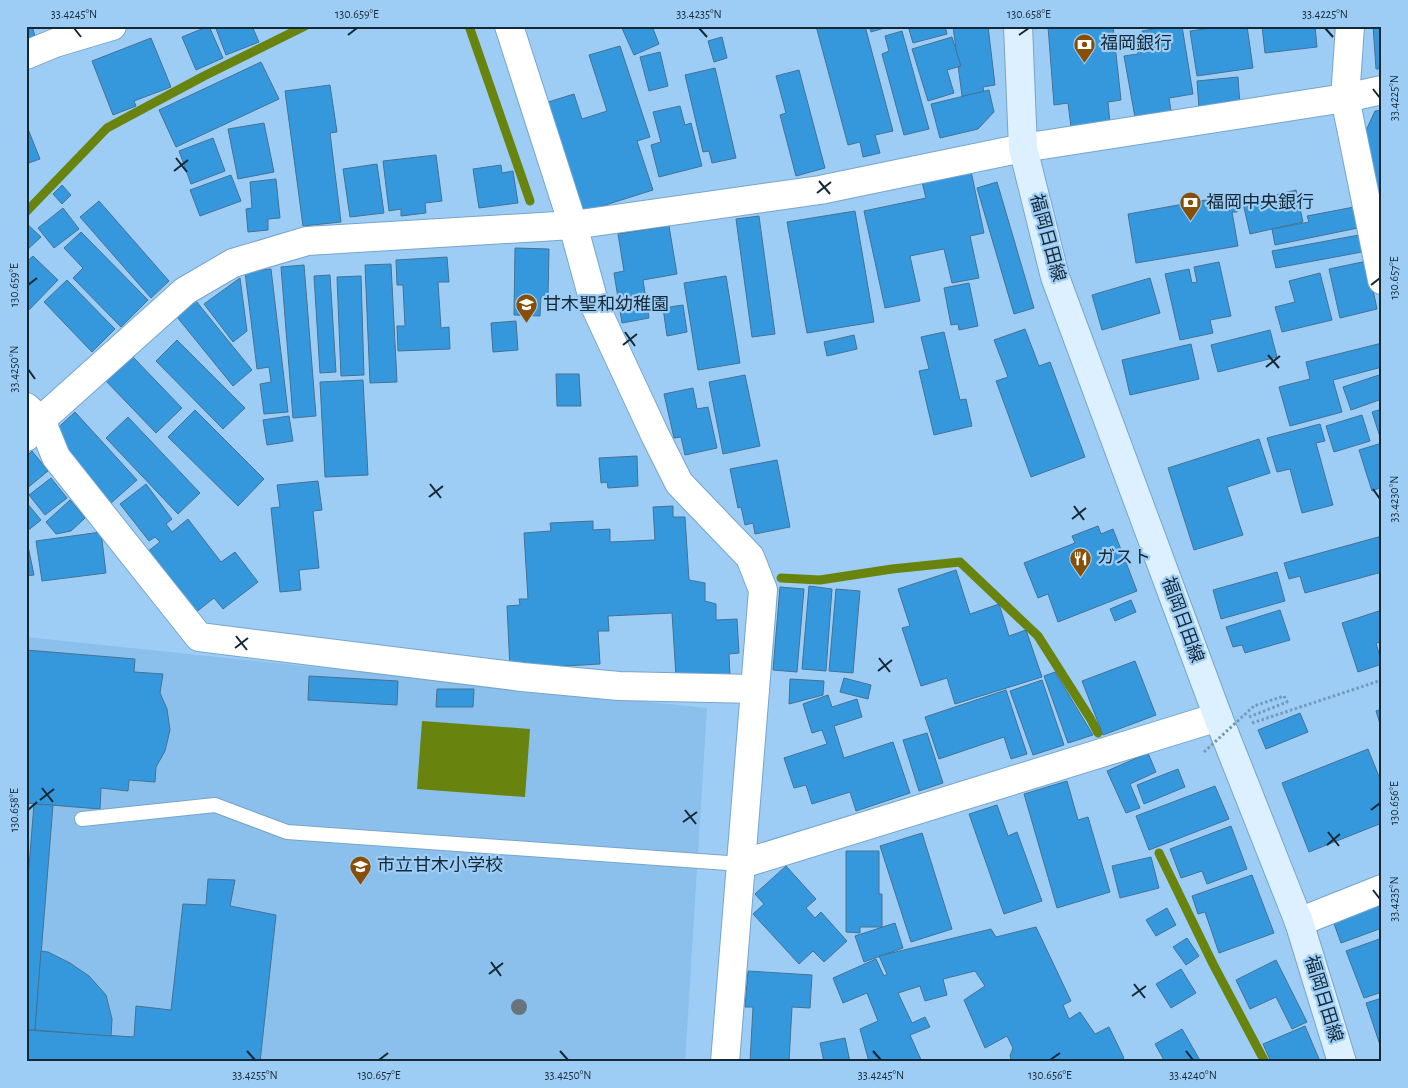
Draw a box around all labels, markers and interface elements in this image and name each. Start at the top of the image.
text: 33.4245°N [51,8,97,20]
text: 130.659°E [335,8,379,20]
text: 33.4235°N [676,8,722,20]
text: 130.658°E [1007,8,1051,20]
text: 33.4225°N [1302,8,1348,20]
bank icon: 福岡銀行 [1072,32,1096,63]
place label: 福岡銀行 [1100,33,1172,53]
text: 33.4225°N [1388,75,1400,121]
bank icon: 福岡中央銀行 [1178,191,1202,222]
street label: 福岡日田線 [1027,192,1069,284]
place label: 福岡中央銀行 [1206,192,1314,212]
text: 130.657°E [1388,256,1400,300]
text: 130.659°E [8,263,20,307]
school or university icon: 甘木聖和幼稚園 [515,293,539,324]
place label: 甘木聖和幼稚園 [543,294,669,314]
text: 33.4250°N [8,346,20,392]
text: 33.4230°N [1388,476,1400,522]
restaurant icon: ガスト [1069,546,1093,577]
place label: ガスト [1097,548,1151,567]
street label: 福岡日田線 [1158,574,1208,665]
text: 130.656°E [1388,781,1400,825]
text: 130.658°E [8,788,20,832]
school or university icon: 市立甘木小学校 [349,854,373,885]
place label: 市立甘木小学校 [377,855,503,875]
text: 33.4235°N [1388,876,1400,922]
street label: 福岡日田線 [1301,953,1347,1045]
text: 33.4255°N [232,1069,278,1081]
text: 130.657°E [357,1069,401,1081]
text: 33.4250°N [545,1069,591,1081]
text: 33.4245°N [858,1069,904,1081]
text: 130.656°E [1028,1069,1072,1081]
text: 33.4240°N [1169,1069,1217,1081]

